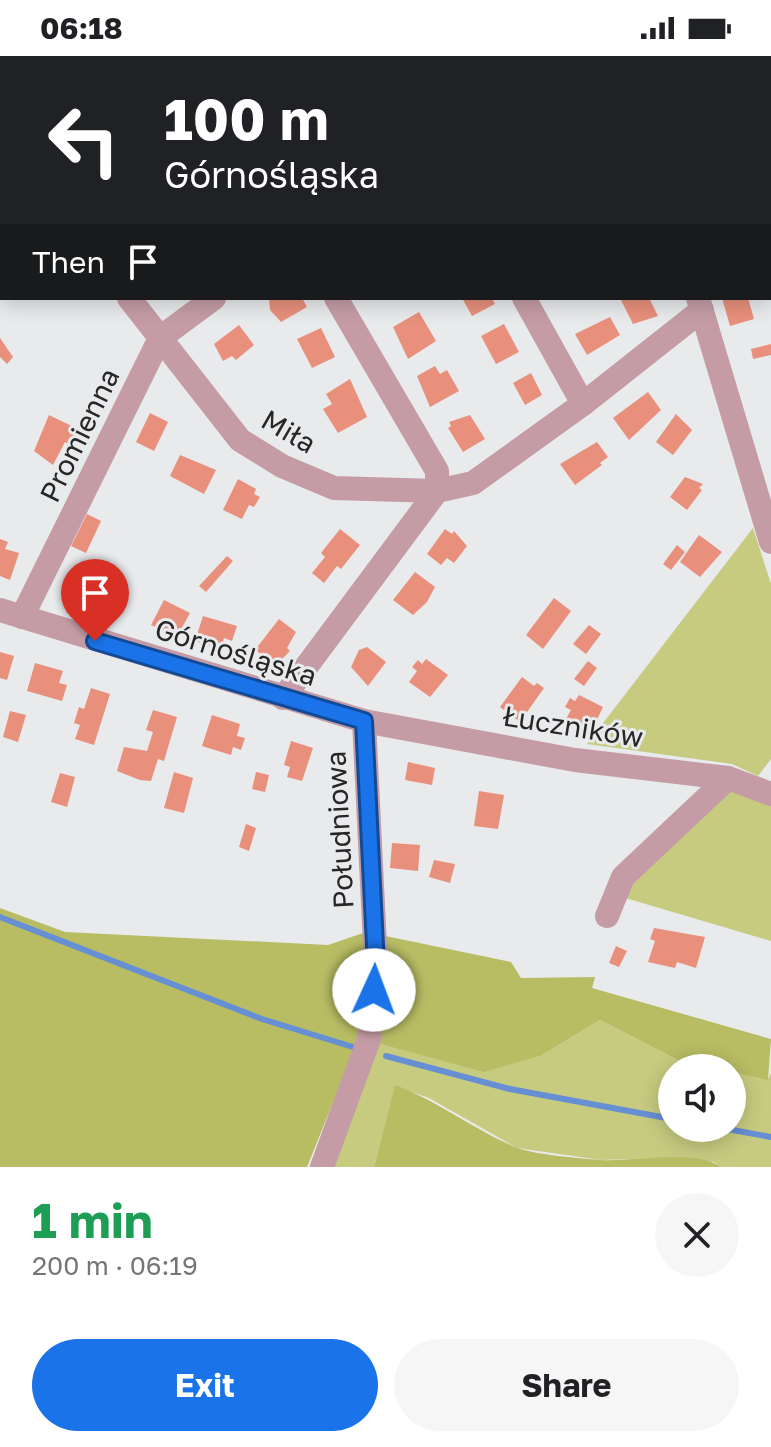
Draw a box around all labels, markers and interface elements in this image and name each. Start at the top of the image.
text: 06:18 [40,10,123,46]
text: 100 m [164,85,329,152]
icon: left [32,88,136,192]
text: Górnośląska [164,153,379,196]
icon: arrive [121,240,165,284]
text: Then [32,244,105,280]
street label: Promienna [32,363,126,507]
street label: Miła [256,402,322,460]
pin [61,559,129,641]
icon: arrive [73,571,117,615]
street label: Górnośląska [151,612,321,692]
street label: Łuczników [500,699,646,753]
street label: Południowa [318,750,360,910]
position arrow [332,948,416,1032]
map controls [658,1054,746,1142]
button: sound [658,1054,746,1142]
text: 1 min [32,1191,153,1249]
button: close [655,1193,739,1277]
text: 200 m · 06:19 [32,1250,198,1281]
button: Exit [32,1339,378,1431]
button: Share [394,1339,739,1431]

